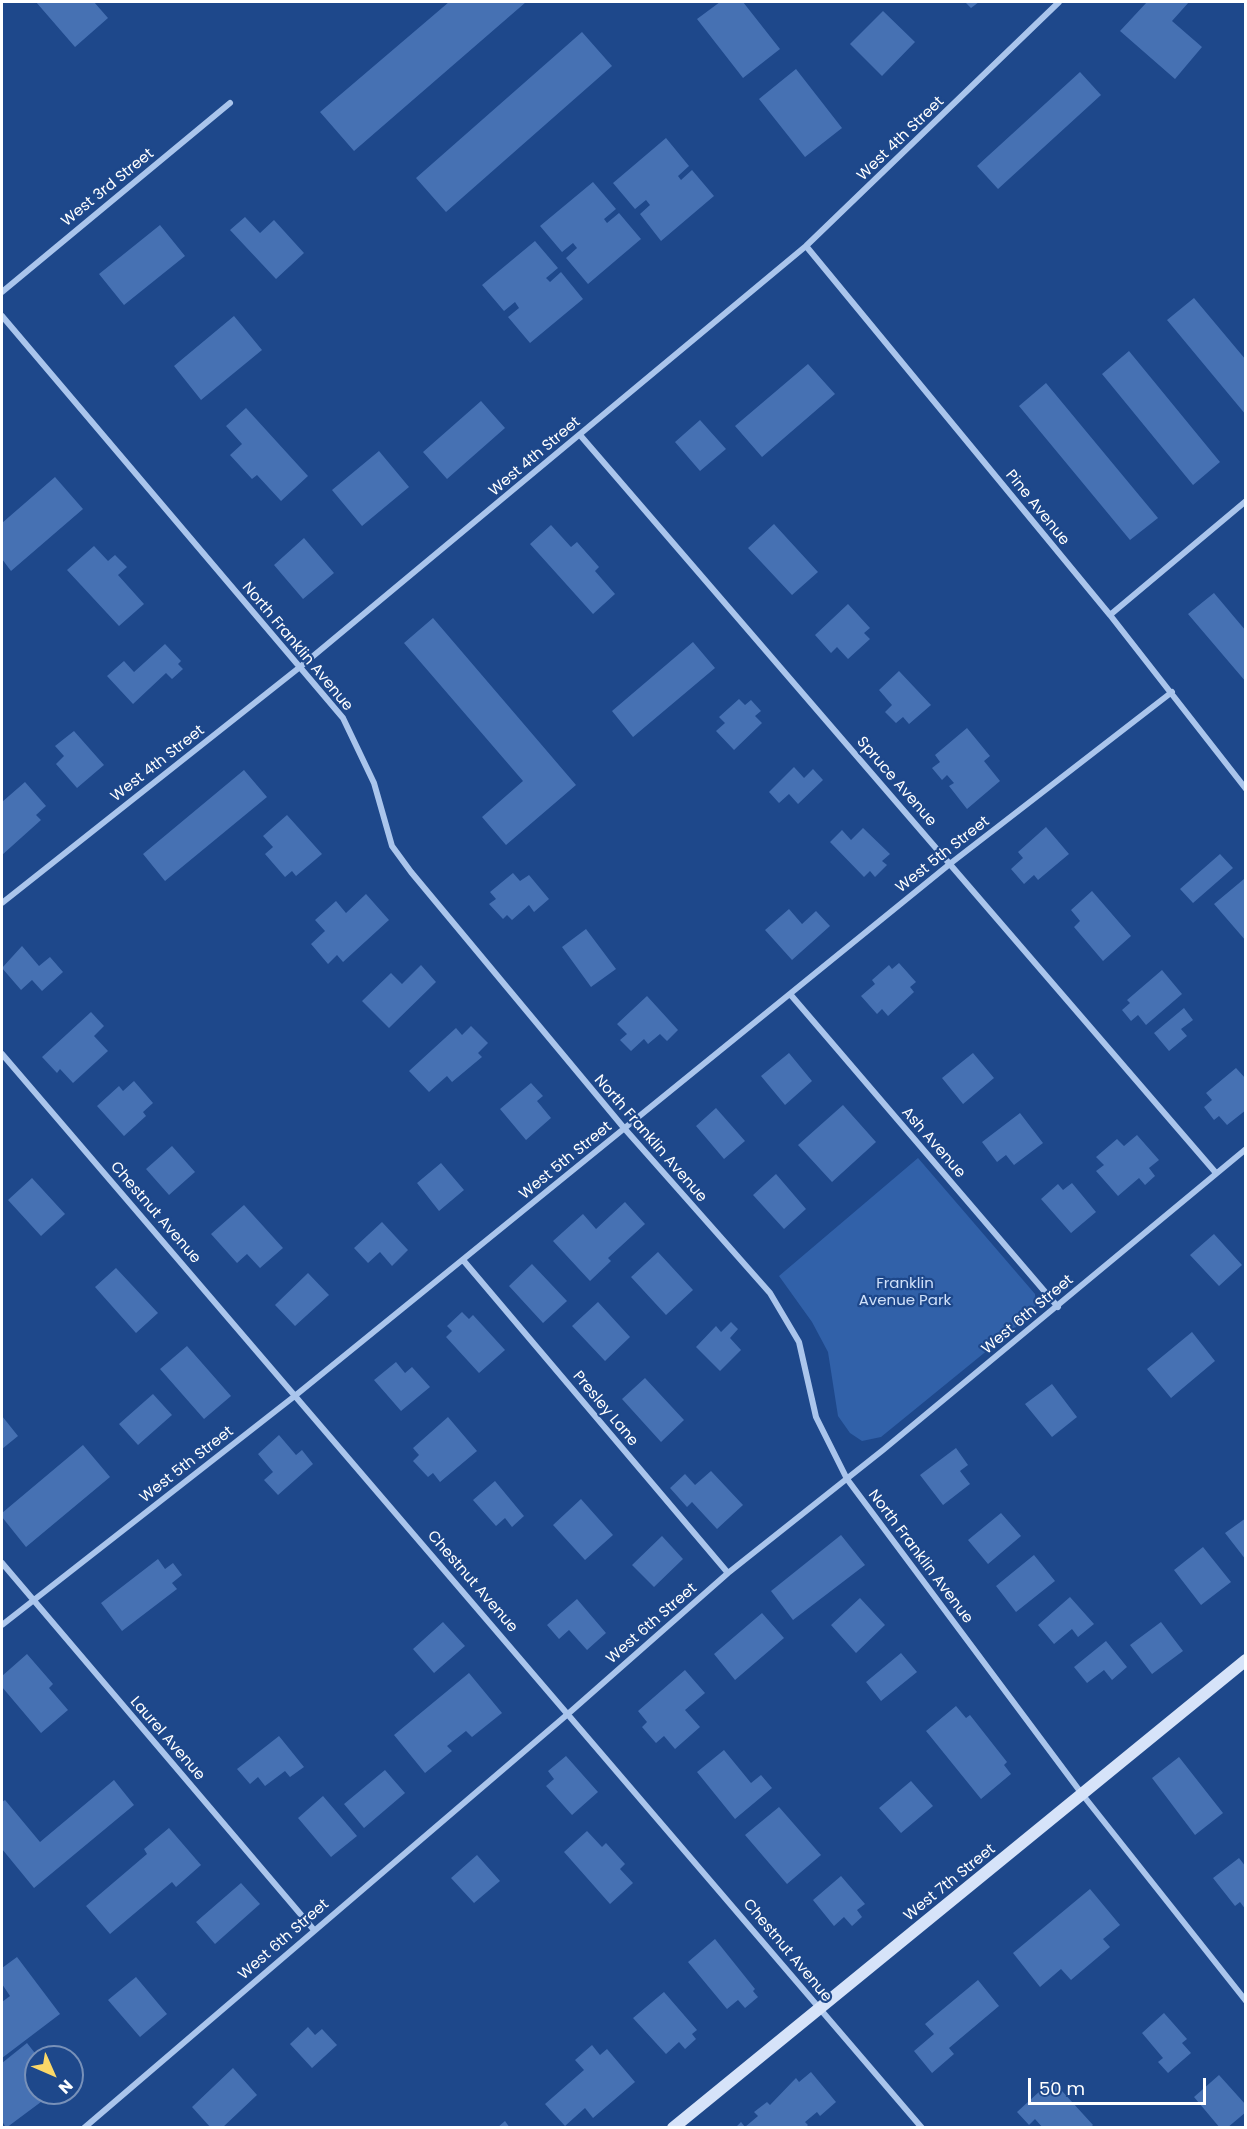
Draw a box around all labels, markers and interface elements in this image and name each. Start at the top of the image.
street label: West 4th Street [854,93,948,185]
street label: West 3rd Street [58,145,158,231]
street label: West 4th Street [486,414,584,500]
street label: Pine Avenue [1001,467,1073,549]
street label: North Franklin Avenue [238,579,356,715]
street label: West 4th Street [108,722,208,806]
street label: Spruce Avenue [852,734,940,830]
street label: West 5th Street [893,813,993,897]
street label: North Franklin Avenue [590,1072,710,1206]
street label: Ash Avenue [897,1104,969,1182]
street label: West 5th Street [516,1118,616,1204]
street label: Chestnut Avenue [106,1159,204,1267]
street label: West 6th Street [979,1272,1077,1358]
park label: Franklin Avenue Park [859,1275,951,1310]
street label: Presley Lane [568,1368,642,1450]
street label: West 5th Street [137,1423,237,1507]
street label: North Franklin Avenue [864,1487,976,1627]
street label: Chestnut Avenue [423,1528,521,1636]
street label: West 6th Street [603,1580,701,1668]
street label: Laurel Avenue [126,1693,208,1785]
street label: West 7th Street [901,1841,999,1925]
street label: West 6th Street [235,1896,333,1984]
street label: Chestnut Avenue [739,1896,835,2006]
north arrow [24,2045,84,2105]
scale bar [1031,2066,1210,2104]
text: N [53,2074,78,2099]
text: 50 m [1039,2076,1085,2101]

